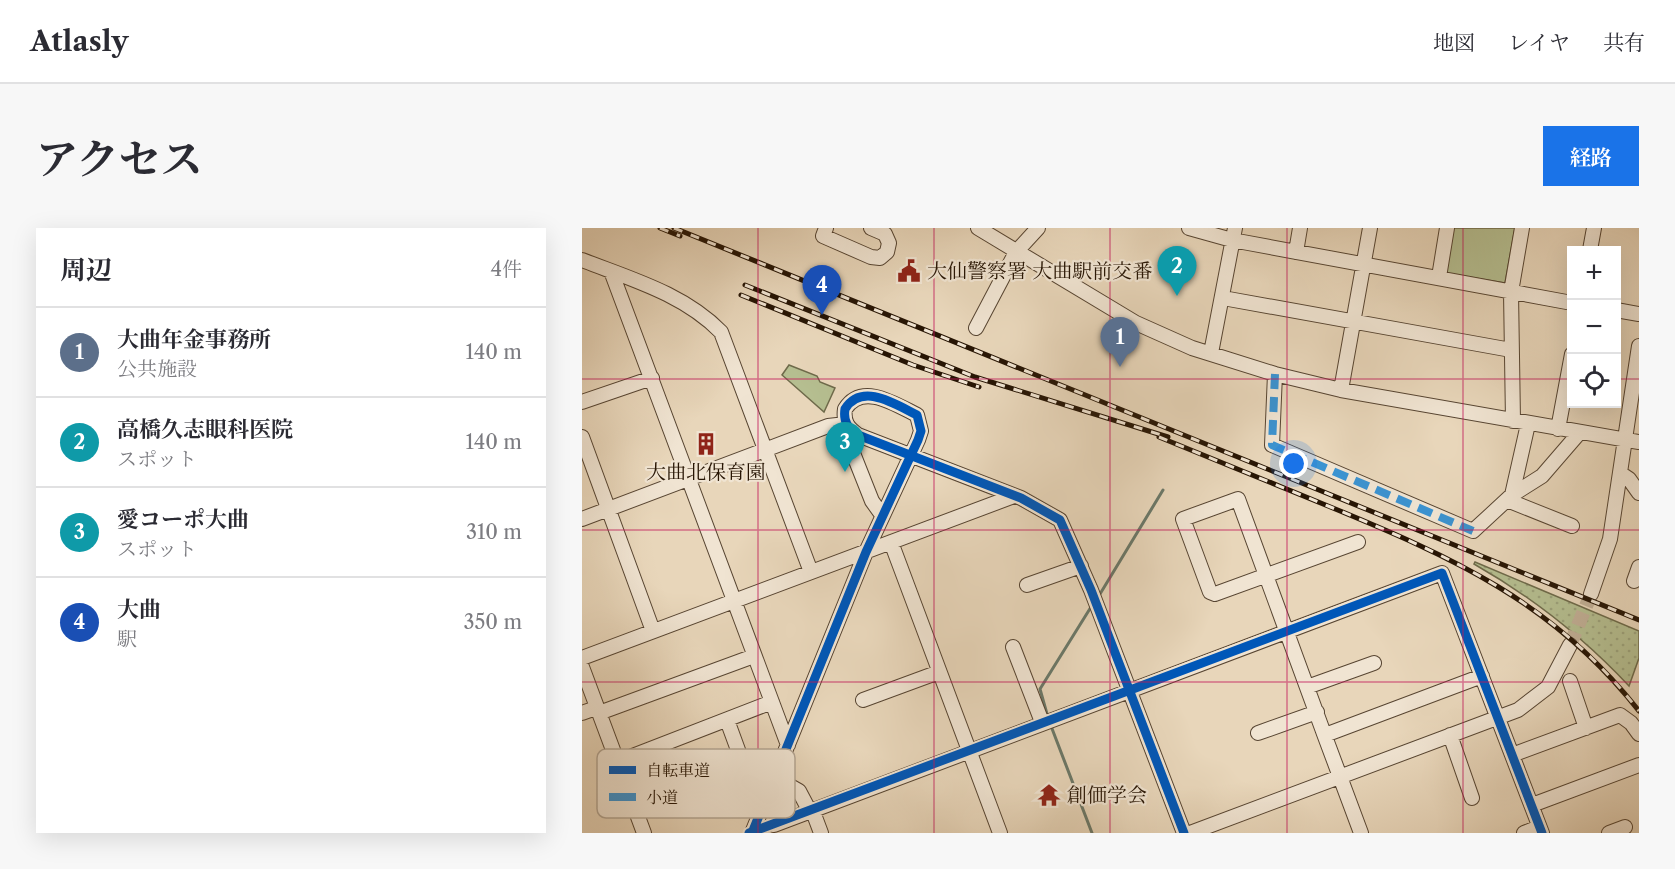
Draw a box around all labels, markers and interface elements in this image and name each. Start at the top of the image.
text: Atlasly [30,24,129,58]
text: 地図 [1433,30,1475,55]
text: レイヤ [1508,30,1570,55]
text: 共有 [1603,30,1645,55]
button: 経路 [1543,126,1639,186]
text: アクセス [36,133,203,185]
map controls [1567,246,1621,408]
button: + [1567,246,1621,300]
pin: 2 [1158,247,1196,296]
text: 周辺 [60,254,112,286]
text: 4件 [490,257,522,281]
public building icon: 大仙警察署 大曲駅前交番 [896,258,922,284]
place label: 大仙警察署 大曲駅前交番 [927,259,1152,283]
pin: 4 [802,266,842,315]
button: − [1567,300,1621,354]
pin: 1 [1100,318,1140,367]
text: 大曲年金事務所 [117,326,271,353]
text: 1 [75,340,84,364]
text: 140 m [465,340,522,364]
button: locate [1567,354,1621,408]
text: 公共施設 [117,357,197,381]
text: 高橋久志眼科医院 [117,416,293,443]
pin: 3 [826,422,864,472]
text: 2 [74,430,85,454]
text: 140 m [465,430,522,454]
building icon: 大曲北保育園 [693,431,719,457]
text: スポット [117,447,197,471]
your location [1279,449,1308,478]
place label: 大曲北保育園 [646,460,766,484]
text: 愛コーポ大曲 [117,506,249,533]
text: 3 [74,520,85,544]
text: 310 m [466,520,522,544]
text: スポット [117,537,197,561]
text: 大曲 [117,596,161,623]
text: 4 [74,610,85,634]
text: 350 m [464,610,522,634]
text: 駅 [117,627,137,651]
legend [597,749,795,818]
text: 自転車道 [646,760,710,780]
temple icon: 創価学会 [1036,782,1062,808]
place label: 創価学会 [1067,783,1147,807]
text: 小道 [646,787,678,807]

